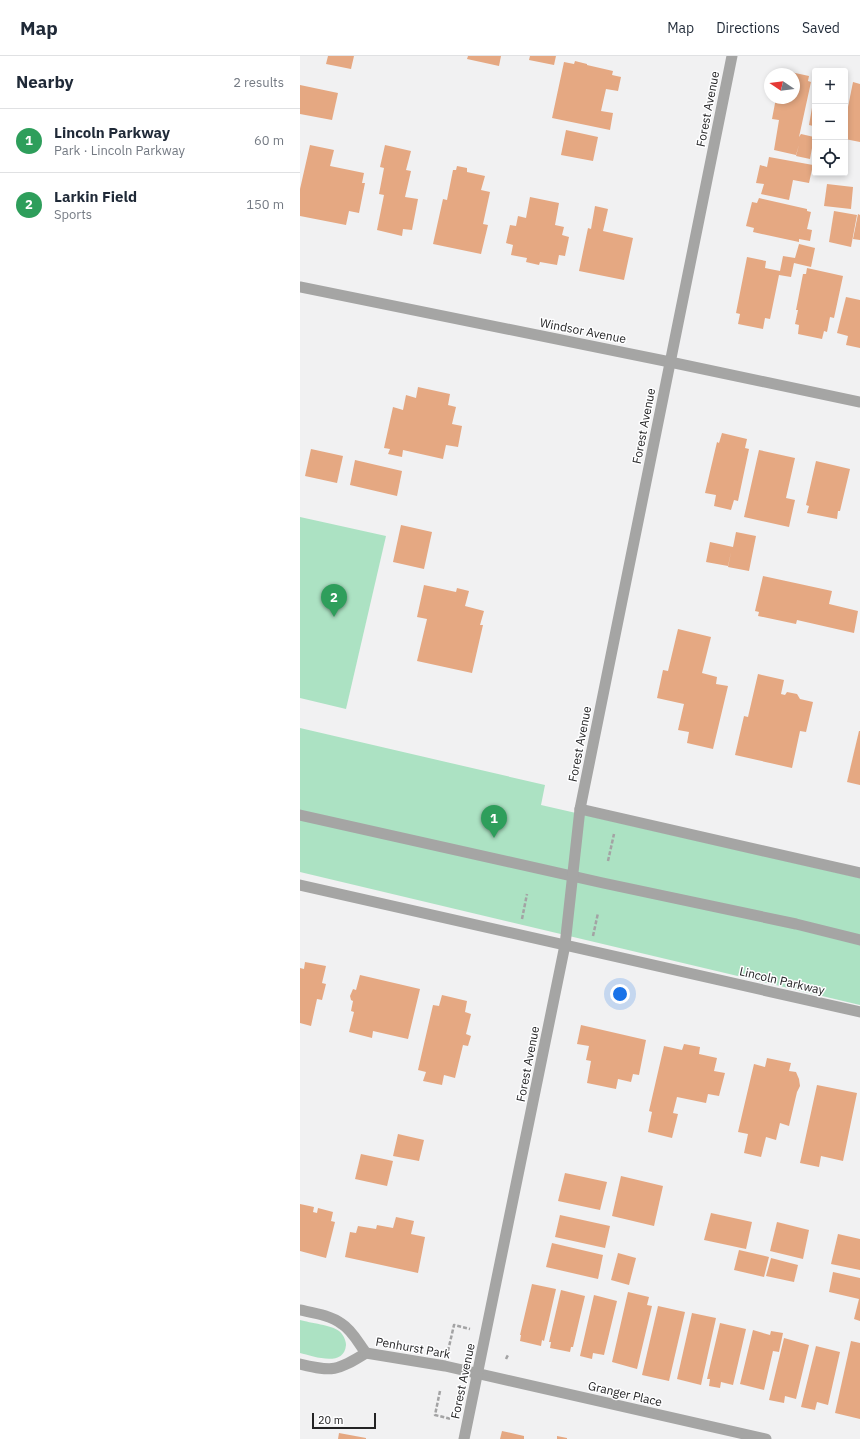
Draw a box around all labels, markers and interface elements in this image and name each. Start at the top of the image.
text: Map [20,16,58,40]
text: Map [667,19,694,37]
text: Directions [716,19,780,37]
text: Saved [802,19,840,37]
north arrow [764,68,800,104]
map controls [812,68,848,176]
button: + [812,68,848,104]
street label: Forest Avenue [693,69,722,148]
text: Nearby [16,71,74,93]
text: 2 results [233,74,284,91]
button: − [812,104,848,140]
text: Lincoln Parkway [54,123,170,142]
text: 1 [25,132,33,149]
text: 60 m [254,132,284,149]
button: locate [812,140,848,176]
text: Park · Lincoln Parkway [54,142,185,159]
text: Larkin Field [54,187,137,206]
text: 2 [25,196,33,213]
text: 150 m [246,196,284,213]
text: Sports [54,206,92,223]
street label: Windsor Avenue [539,315,628,346]
street label: Forest Avenue [629,386,658,465]
pin: 2 [321,584,347,617]
street label: Forest Avenue [565,704,594,783]
pin: 1 [481,805,507,838]
street label: Lincoln Parkway [738,963,826,998]
your location [610,984,630,1004]
street label: Forest Avenue [513,1024,542,1103]
street label: Penhurst Park [375,1334,452,1362]
street label: Forest Avenue [447,1341,478,1420]
street label: Granger Place [587,1378,664,1409]
scale bar [312,1411,376,1430]
text: 20 m [318,1413,343,1427]

